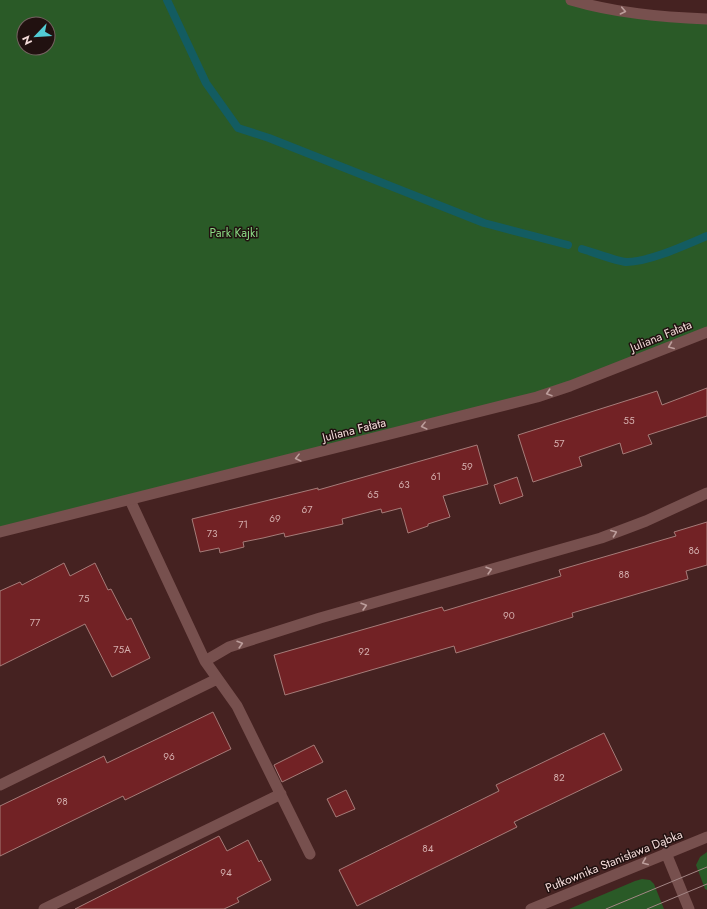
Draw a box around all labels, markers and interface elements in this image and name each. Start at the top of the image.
one-way arrow [620,7,626,15]
north arrow [16,16,56,56]
text: N [18,33,36,48]
park label: Park Kajki [210,224,258,242]
street label: Juliana Fałata [626,315,695,357]
one-way arrow [667,342,674,350]
one-way arrow [546,388,553,397]
street label: Juliana Fałata [318,413,388,447]
house number: 55 [623,413,635,428]
one-way arrow [420,421,427,430]
house number: 57 [554,436,565,451]
one-way arrow [294,453,301,462]
house number: 59 [461,459,473,474]
house number: 61 [431,469,441,484]
house number: 63 [398,477,410,492]
house number: 65 [367,487,379,502]
house number: 67 [301,502,313,517]
house number: 69 [269,511,281,526]
house number: 71 [238,517,248,532]
house number: 73 [207,526,218,541]
one-way arrow [610,529,617,537]
house number: 86 [688,543,700,558]
one-way arrow [485,566,492,575]
house number: 88 [619,567,629,582]
house number: 75 [79,591,90,606]
one-way arrow [360,602,367,611]
house number: 90 [503,608,515,623]
house number: 77 [30,615,41,630]
one-way arrow [236,640,243,649]
house number: 75A [113,642,131,657]
house number: 92 [358,644,370,659]
house number: 96 [163,749,175,764]
house number: 82 [553,770,565,785]
house number: 98 [56,794,68,809]
street label: Pułkownika Stanisława Dąbka [543,825,685,897]
house number: 84 [422,841,434,856]
one-way arrow [641,857,649,865]
house number: 94 [220,865,232,880]

